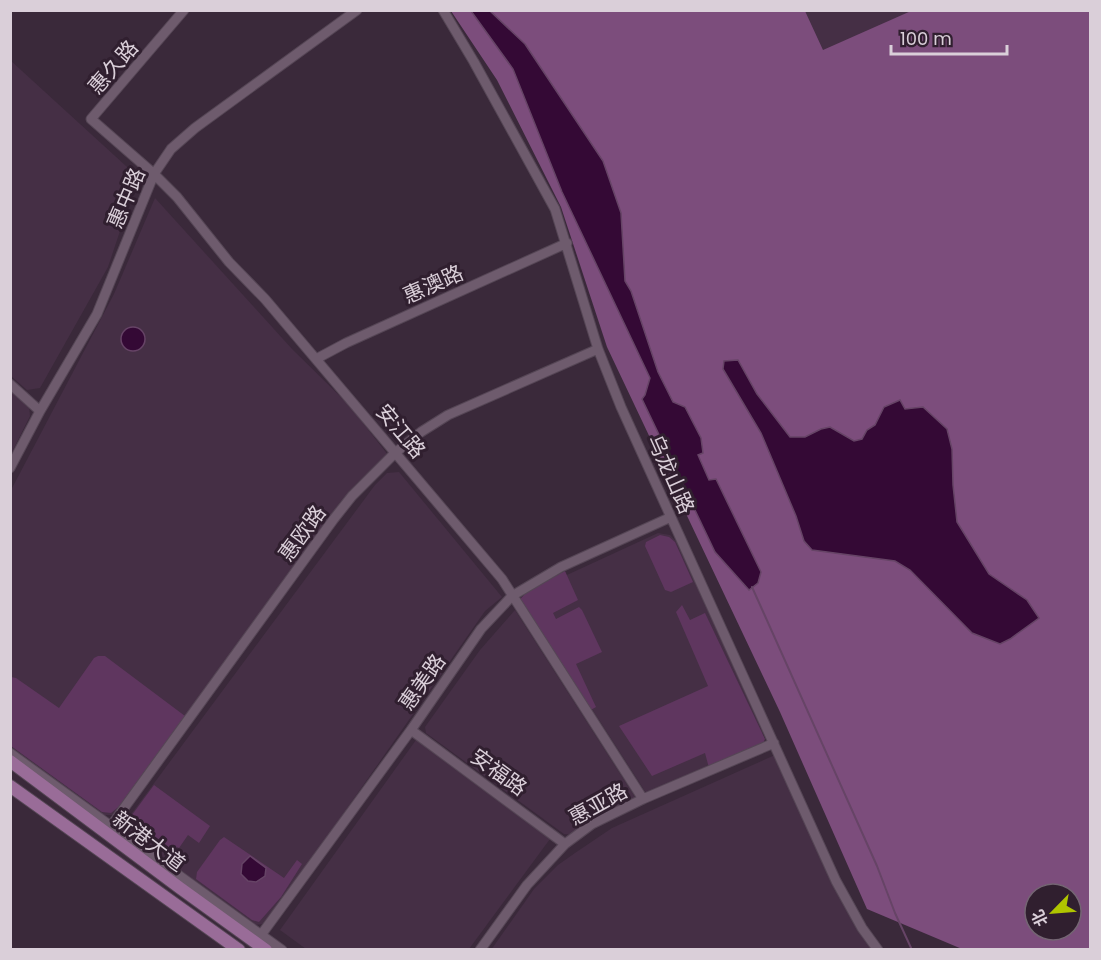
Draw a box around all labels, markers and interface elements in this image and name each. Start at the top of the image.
scale bar [891,18,1006,56]
text: 100 m [900,26,952,51]
street label: 惠久路 [81,34,145,100]
street label: 惠中路 [100,163,152,233]
street label: 惠澳路 [398,258,468,310]
street label: 安江路 [370,398,432,464]
street label: 乌龙山路 [641,430,701,518]
street label: 惠欧路 [272,499,332,567]
street label: 惠美路 [392,648,452,716]
street label: 安福路 [465,742,533,802]
street label: 惠亚路 [563,776,633,832]
street label: 新港大道 [107,804,191,878]
north arrow [1023,882,1083,942]
text: 北 [1026,906,1054,930]

